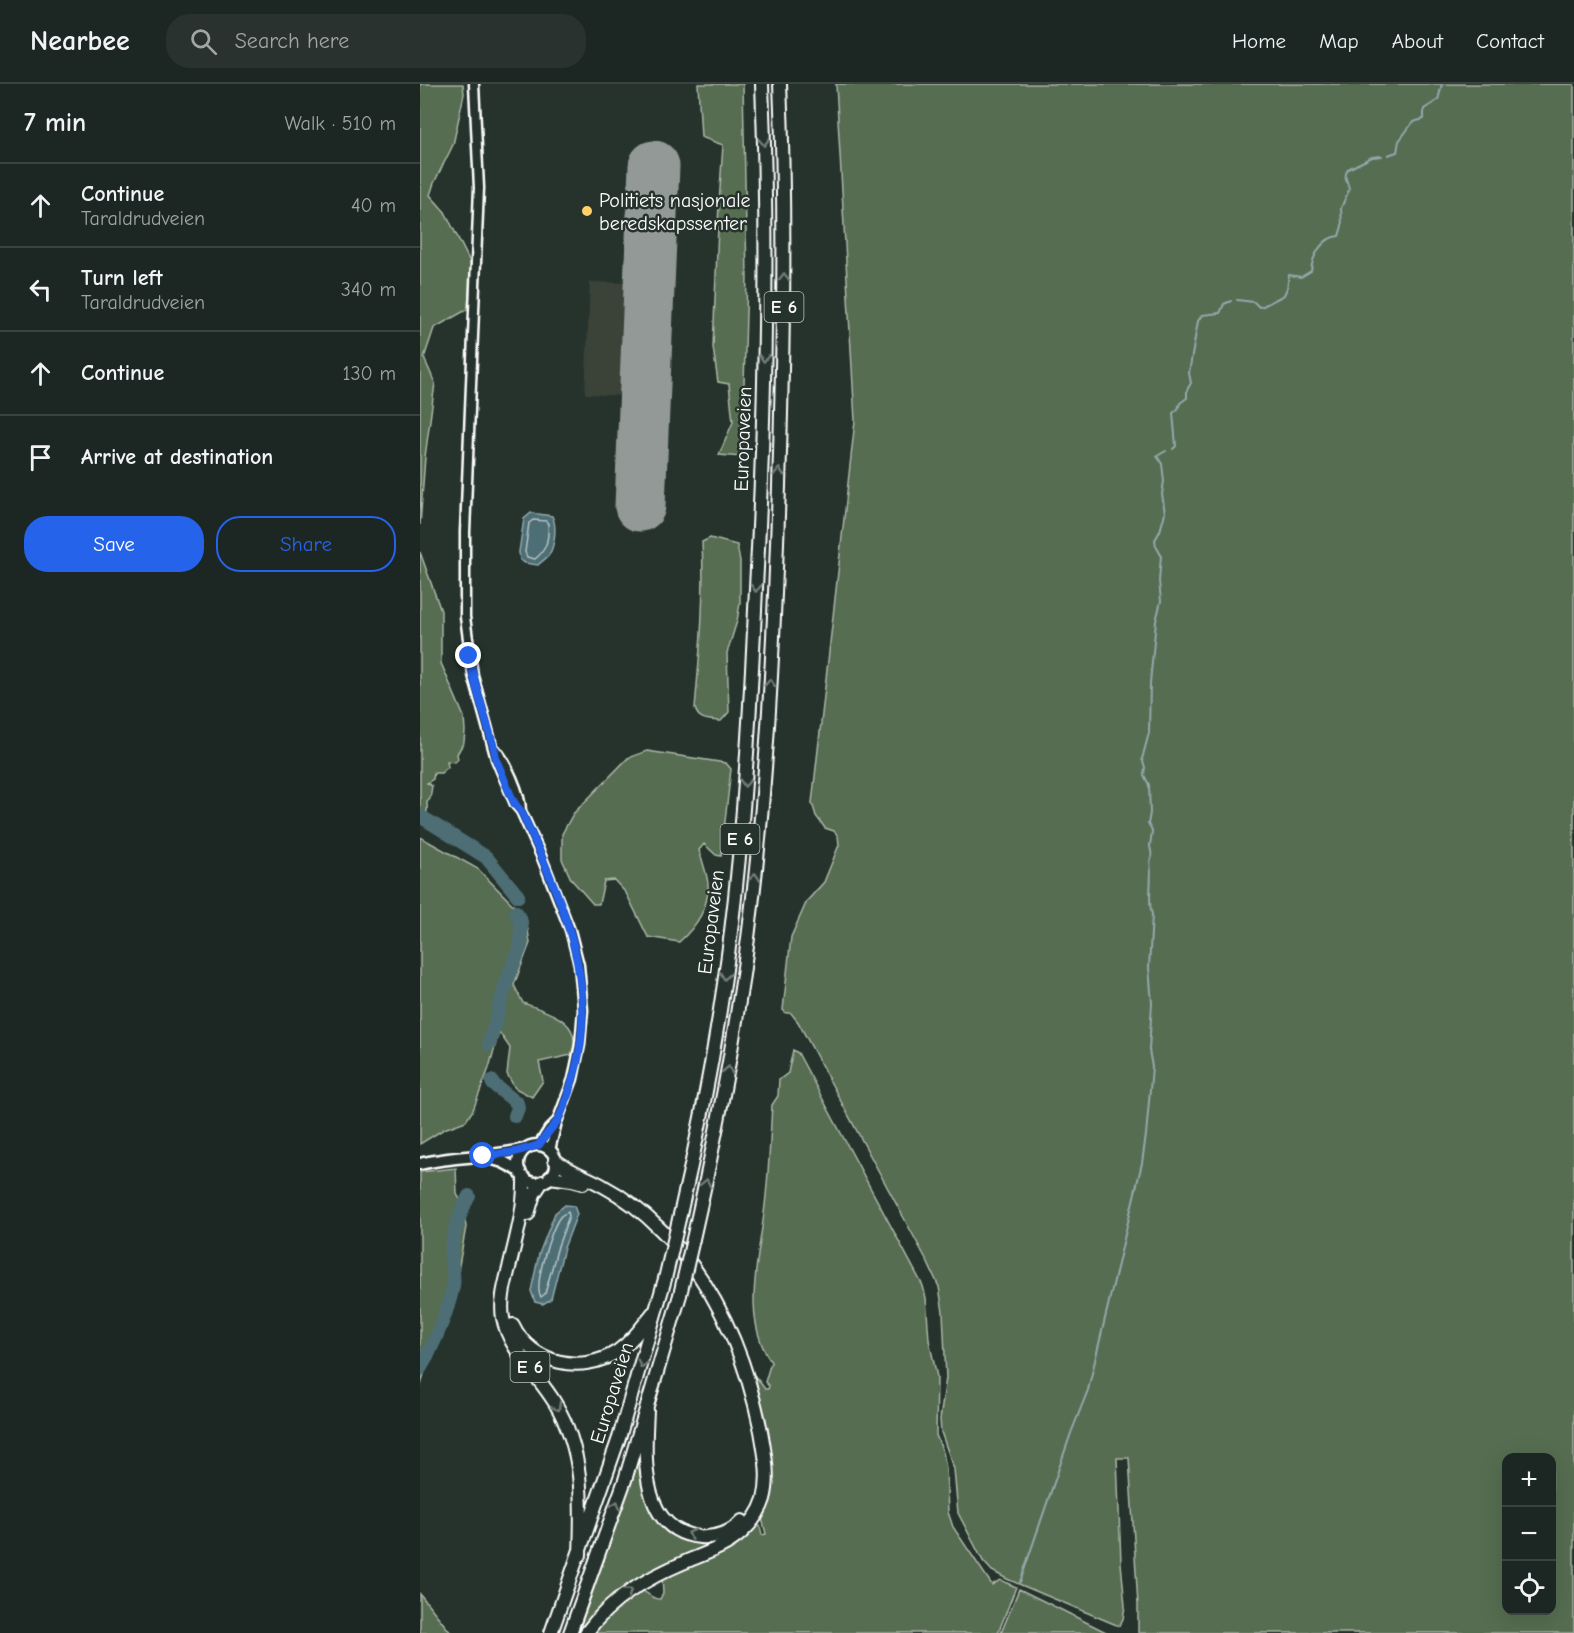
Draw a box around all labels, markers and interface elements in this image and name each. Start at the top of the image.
search box [166,14,586,68]
text: Nearbee [30,25,130,57]
icon: search [187,25,220,58]
text: Search here [235,28,349,54]
text: Home [1232,29,1286,53]
text: Map [1319,29,1359,53]
text: About [1392,29,1443,53]
text: Contact [1476,29,1544,53]
text: 7 min [24,108,86,138]
text: Walk · 510 m [285,112,396,135]
one-way arrow [758,138,771,147]
text: Continue [81,181,164,207]
icon: ahead [24,189,57,222]
place label: Politiets nasjonale beredskapssenter [599,189,751,235]
text: 40 m [351,194,396,217]
marker: Politiets nasjonale beredskapssenter [580,204,594,218]
text: Taraldrudveien [81,207,205,230]
text: Turn left [81,265,163,291]
icon: left [24,273,57,306]
one-way arrow [778,273,790,282]
text: 340 m [341,278,396,301]
text: Taraldrudveien [81,291,205,314]
road number: E 6 [764,292,804,322]
one-way arrow [758,354,771,363]
icon: ahead [24,357,57,390]
text: Continue [81,360,164,386]
text: 130 m [343,362,396,385]
street label: Europaveien [730,386,756,492]
icon: arrive [24,441,57,474]
text: Arrive at destination [81,444,273,470]
one-way arrow [773,468,786,477]
button: Save [24,516,204,572]
button: Share [216,516,396,572]
one-way arrow [750,583,763,592]
route end [455,642,481,668]
one-way arrow [763,678,776,687]
one-way arrow [739,778,752,787]
road number: E 6 [720,824,760,854]
street label: Europaveien [693,868,729,976]
one-way arrow [748,873,761,882]
one-way arrow [719,972,731,981]
one-way arrow [721,1066,734,1076]
route start [469,1142,495,1168]
one-way arrow [699,1179,712,1189]
street label: Europaveien [586,1339,638,1447]
road number: E 6 [510,1352,550,1382]
one-way arrow [637,1358,649,1369]
one-way arrow [550,1401,561,1411]
map controls [1502,1453,1556,1615]
button: + [1502,1453,1556,1507]
one-way arrow [608,1500,621,1511]
button: − [1502,1507,1556,1561]
one-way arrow [686,1529,697,1541]
button: locate [1502,1561,1556,1615]
one-way arrow [621,1589,632,1600]

